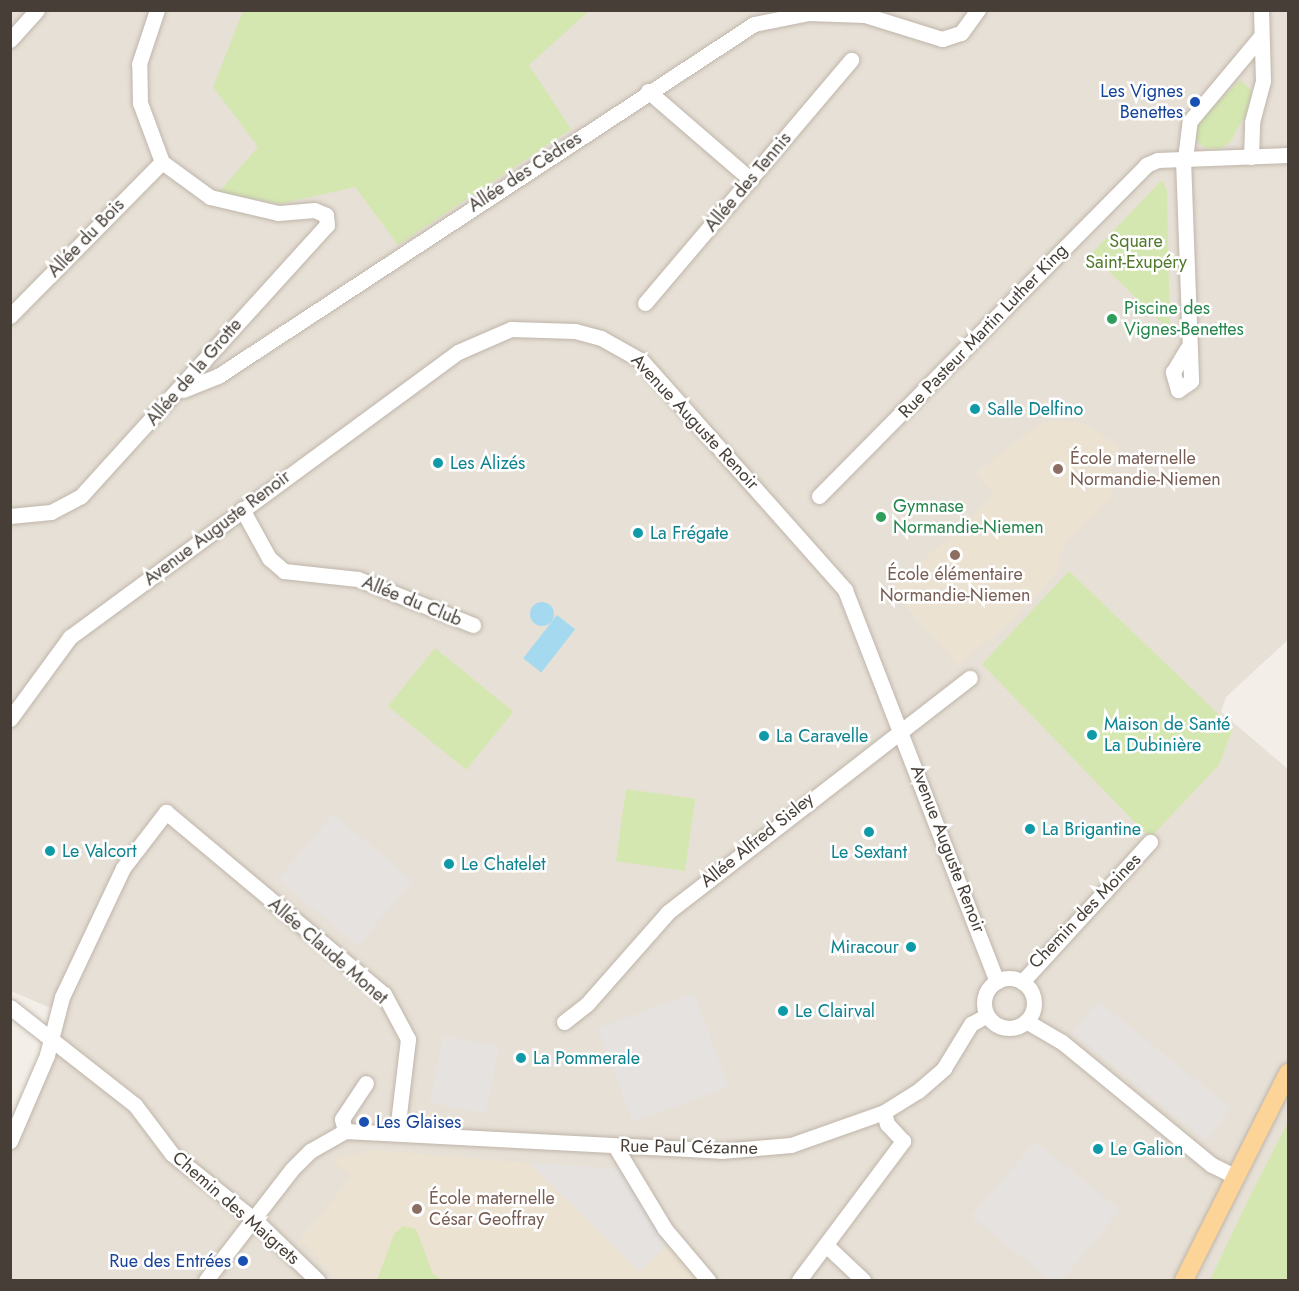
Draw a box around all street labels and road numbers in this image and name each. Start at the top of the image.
street label: Allée des Cèdres [464,127,586,217]
street label: Allée des Tennis [700,128,796,236]
street label: Allée du Bois [43,194,129,282]
street label: Rue Pasteur Martin Luther King [894,239,1072,423]
street label: Allée de la Grotte [142,314,246,430]
street label: Avenue Auguste Renoir [626,350,764,494]
street label: Avenue Auguste Renoir [139,466,295,590]
street label: Allée du Club [359,571,465,631]
street label: Avenue Auguste Renoir [906,762,990,936]
street label: Allée Alfred Sisley [696,788,818,892]
street label: Chemin des Moines [1024,849,1146,973]
street label: Allée Claude Monet [264,893,392,1009]
street label: Rue Paul Cézanne [620,1135,758,1159]
street label: Chemin des Maigrets [168,1147,304,1269]

